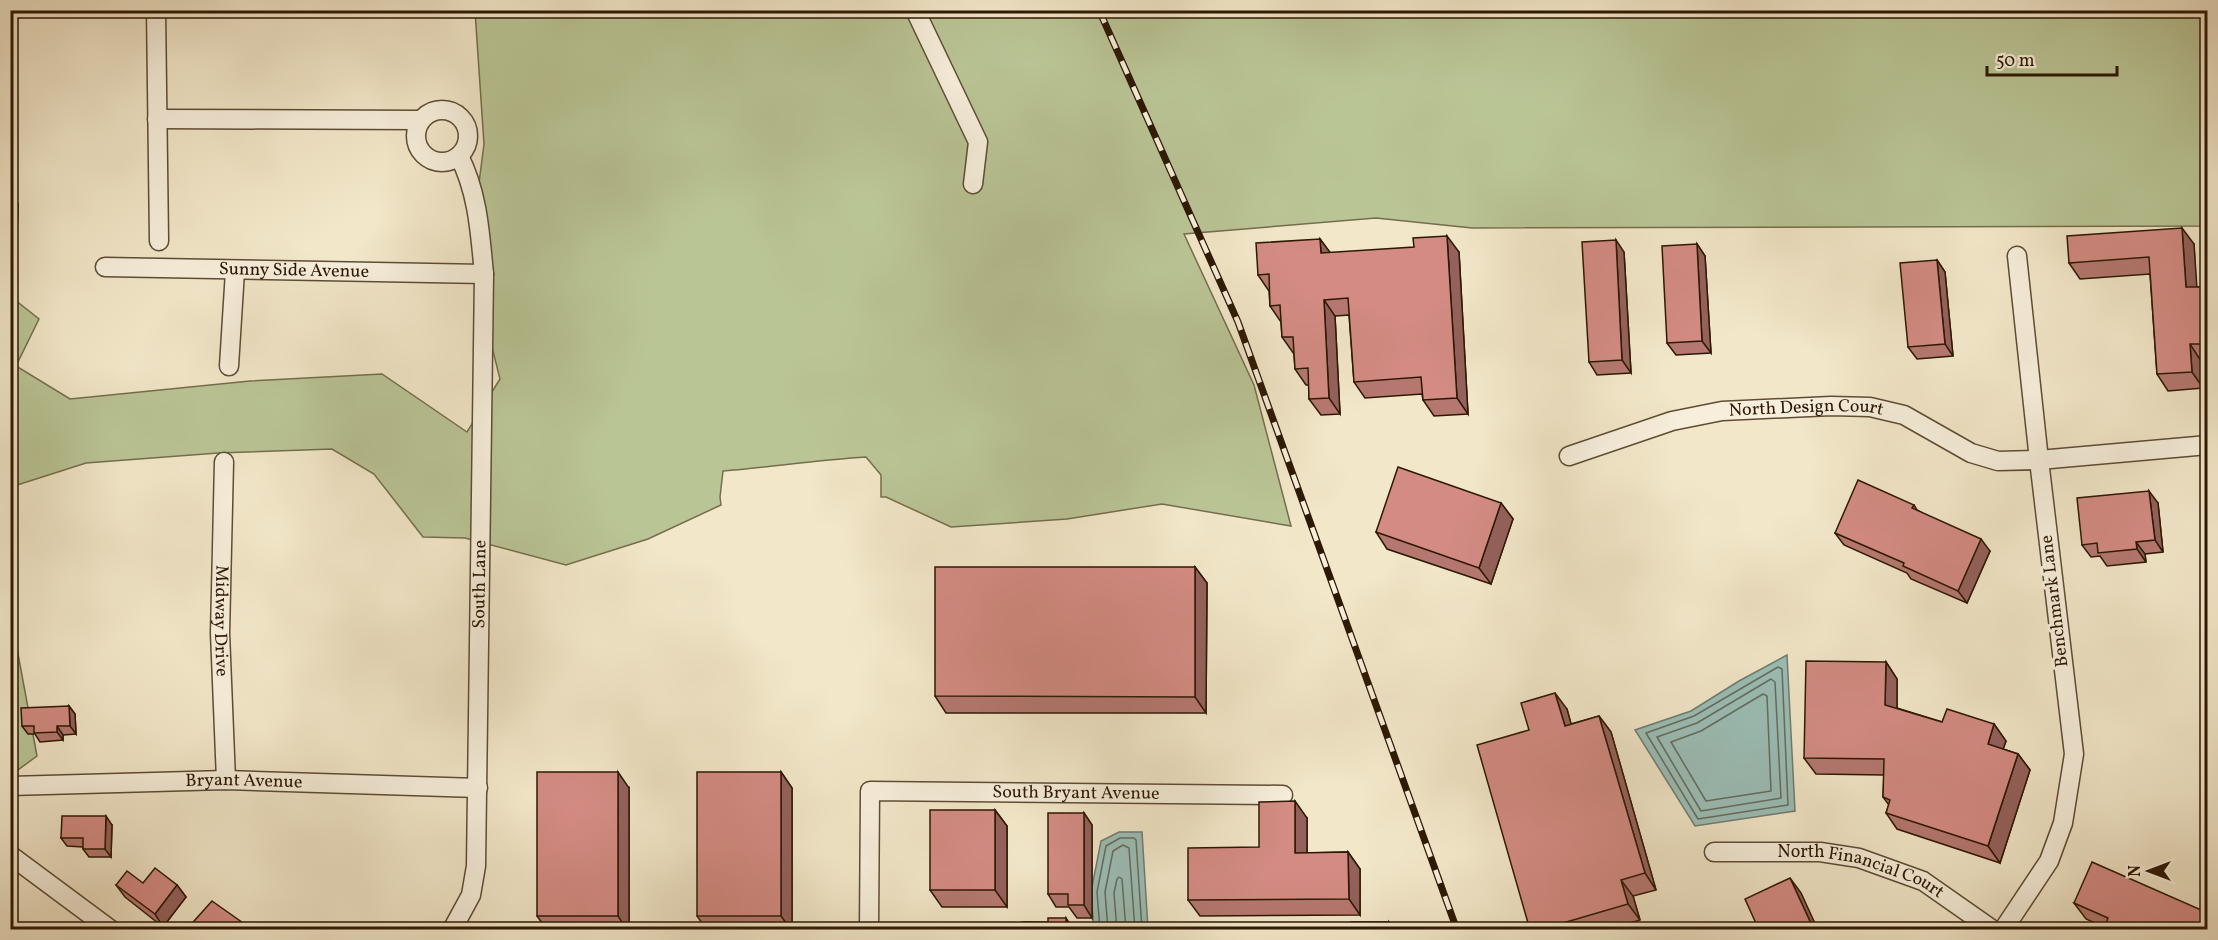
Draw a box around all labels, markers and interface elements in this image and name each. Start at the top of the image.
scale bar [1987,39,2118,77]
text: 50 m [1996,49,2035,74]
street label: Sunny Side Avenue [219,257,369,284]
street label: North Design Court [1728,393,1886,423]
street label: Benchmark Lane [2034,533,2076,669]
street label: South Lane [467,540,493,629]
street label: Midway Drive [207,565,234,677]
street label: Bryant Avenue [185,767,303,795]
street label: South Bryant Avenue [992,780,1160,806]
street label: North Financial Court [1777,840,1949,905]
north arrow [2119,841,2179,901]
text: N [2125,865,2147,877]

